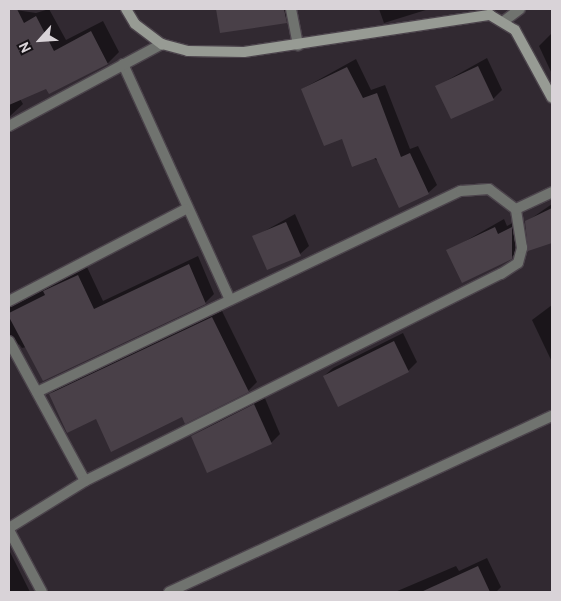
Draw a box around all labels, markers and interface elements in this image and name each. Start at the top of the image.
north arrow [15,15,65,65]
text: N [16,39,36,55]

